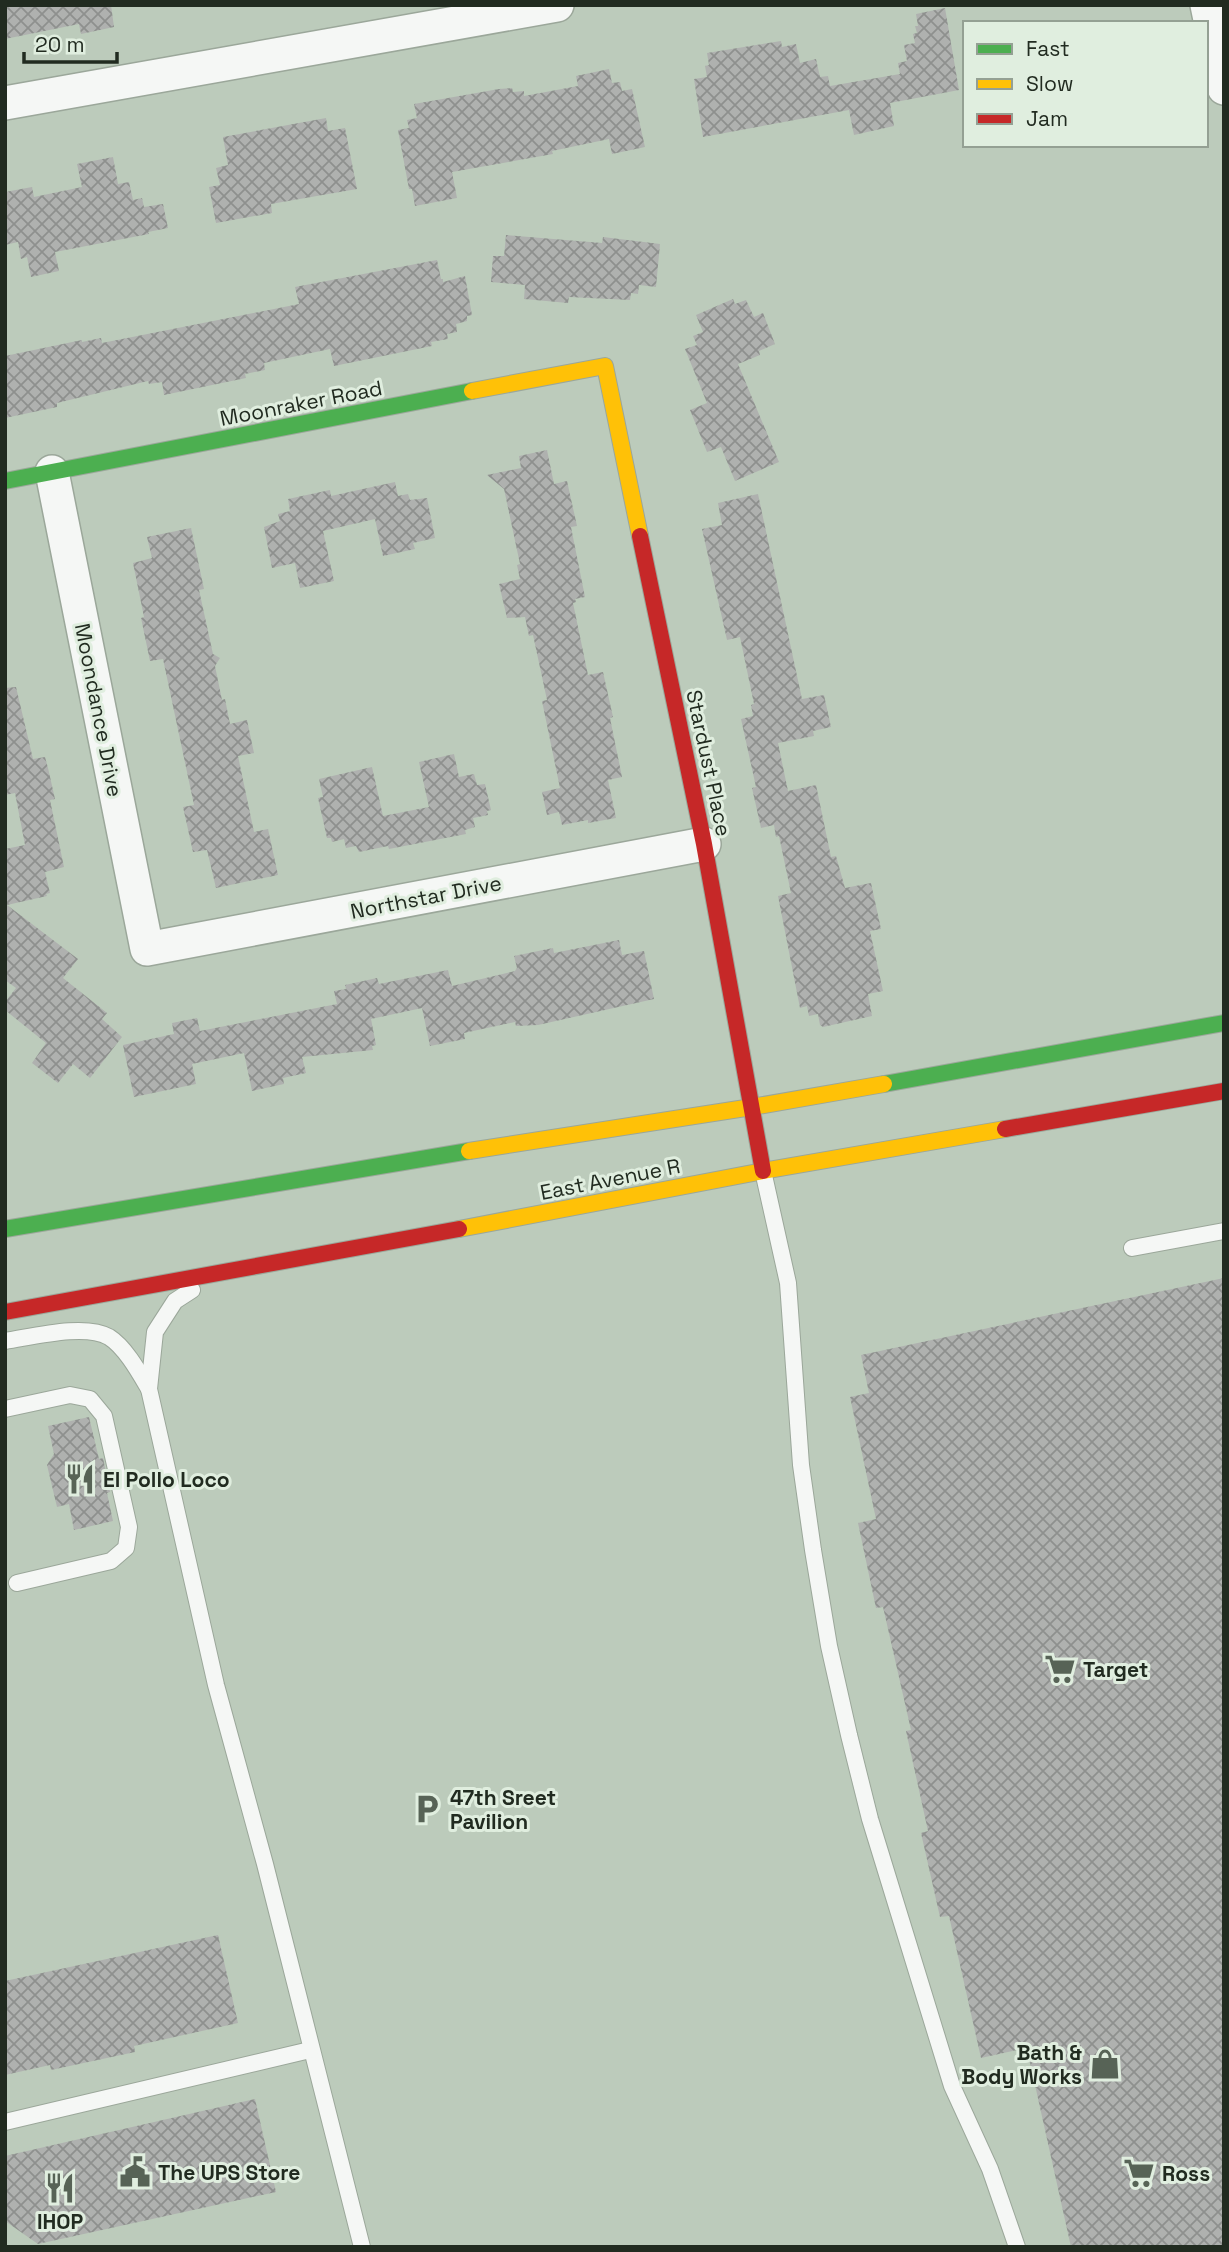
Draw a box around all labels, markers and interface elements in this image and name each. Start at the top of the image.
scale bar [24,21,117,65]
legend [963,21,1208,147]
text: 20 m [35,31,85,58]
text: Fast [1026,35,1070,62]
text: Slow [1026,70,1074,97]
text: Jam [1026,105,1068,132]
street label: Moonraker Road [218,374,384,432]
street label: Moondance Drive [69,621,129,799]
street label: Stardust Place [680,687,738,839]
street label: Northstar Drive [348,869,504,925]
street label: East Avenue R [538,1152,682,1206]
restaurant icon: El Pollo Loco [63,1462,97,1496]
place label: El Pollo Loco [103,1466,230,1493]
supermarket icon: Target [1043,1652,1077,1686]
place label: Target [1083,1656,1148,1683]
place label: 47th Sreet Pavilion [450,1784,556,1835]
parking icon: 47th Sreet Pavilion [410,1792,444,1826]
place label: Bath & Body Works [961,2039,1083,2090]
shop icon: Bath & Body Works [1088,2047,1122,2081]
public building icon: The UPS Store [118,2155,152,2189]
supermarket icon: Ross [1122,2156,1156,2190]
place label: The UPS Store [158,2159,300,2186]
place label: Ross [1162,2160,1210,2187]
restaurant icon: IHOP [43,2171,77,2205]
place label: IHOP [37,2208,83,2235]

